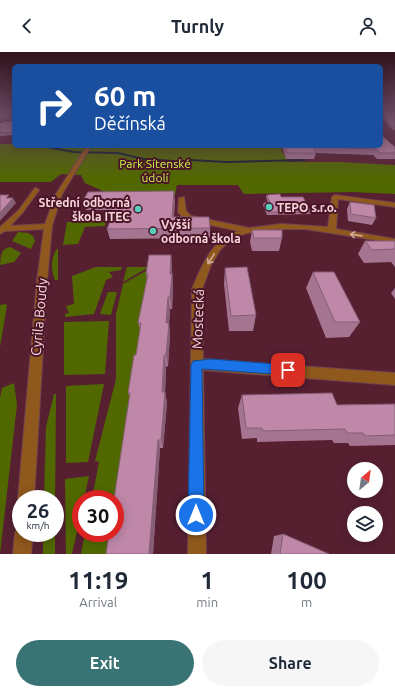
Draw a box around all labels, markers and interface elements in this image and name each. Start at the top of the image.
icon: back [16,15,38,37]
icon: person [357,15,379,37]
text: Turnly [171,16,224,36]
icon: right [28,80,80,132]
text: 60 m [94,80,156,111]
text: Děčínská [94,113,166,133]
park label: Park Sítenské údolí [119,157,191,184]
place label: Střední odborná škola ITEC [39,196,130,223]
place label: TEPO s.r.o. [277,201,337,214]
marker: TEPO s.r.o. [264,202,274,212]
marker: Střední odborná škola ITEC [133,204,143,214]
place label: Vyšší odborná škola [161,218,241,245]
marker: Vyšší odborná škola [148,226,158,236]
one-way arrow [350,231,363,239]
one-way arrow [206,253,214,265]
street label: Cyrila Boudy [28,277,50,357]
street label: Mostecká [189,289,207,349]
pin [271,353,305,387]
icon: arrive [277,359,299,381]
north arrow [347,462,383,498]
map controls [347,462,383,542]
speed limit sign: 30 [72,490,124,542]
position arrow [175,494,217,536]
text: 26 [27,499,49,522]
button: layers [347,506,383,542]
text: km/h [26,520,50,531]
text: 11:19 [68,567,128,594]
text: 1 [200,567,214,594]
text: 100 [286,567,327,594]
text: Arrival [79,595,117,609]
text: min [196,595,218,609]
text: m [301,595,312,609]
button: Exit [16,640,194,686]
button: Share [202,640,379,686]

